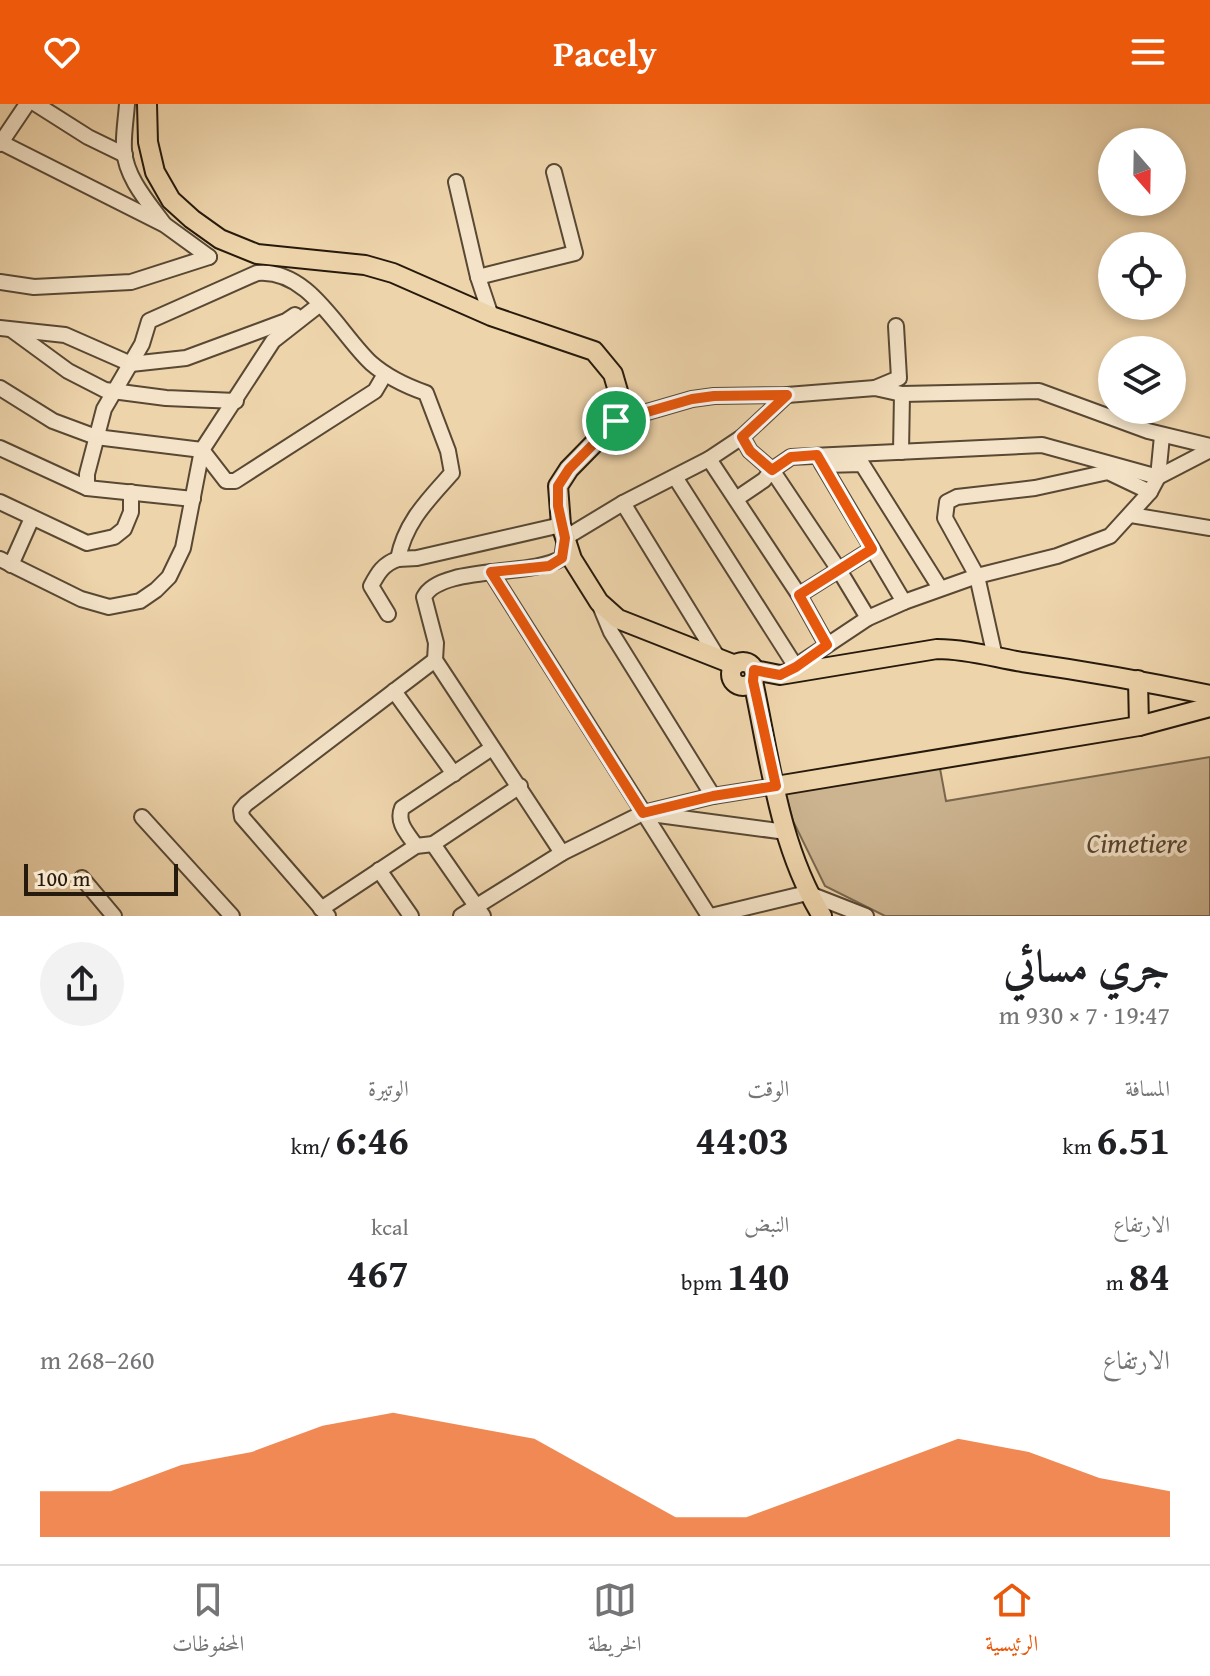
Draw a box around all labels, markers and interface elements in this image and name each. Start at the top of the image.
text: Pacely [553,26,657,79]
icon: heart [40,30,84,74]
icon: menu [1126,30,1170,74]
north arrow [1098,128,1186,216]
map controls [1098,128,1186,424]
button: locate [1098,232,1186,320]
button: layers [1098,336,1186,424]
pin [582,387,650,455]
icon: arrive [594,399,638,443]
park label: Cimetiere [1086,822,1188,863]
scale bar [24,860,178,896]
text: 100 m [36,862,91,894]
text: جري مسائي [1004,933,1170,997]
button: share [40,942,124,1026]
text: 19:47 · 7 × 930 m [999,995,1170,1034]
text: الوتيرة [368,1072,409,1104]
text: الوقت [747,1072,789,1104]
text: المسافة [1125,1072,1170,1104]
text: 6:46 [335,1110,409,1169]
text: 44:03 [695,1110,789,1169]
text: 6.51 [1097,1110,1170,1169]
text: /km [291,1130,335,1162]
text: km [1063,1130,1097,1162]
text: النبض [744,1208,789,1240]
text: الارتفاع [1113,1208,1170,1240]
text: kcal [371,1211,409,1243]
text: 467 [347,1243,409,1302]
text: 140 [727,1246,789,1305]
text: 84 [1129,1246,1170,1305]
text: bpm [681,1266,727,1298]
text: m [1106,1266,1129,1298]
text: 260–268 m [40,1340,154,1379]
text: الارتفاع [1103,1340,1170,1379]
tab: المحفوظات [172,1578,244,1665]
tab: الخريطة [588,1578,642,1665]
tab: الرئيسية [985,1578,1038,1665]

